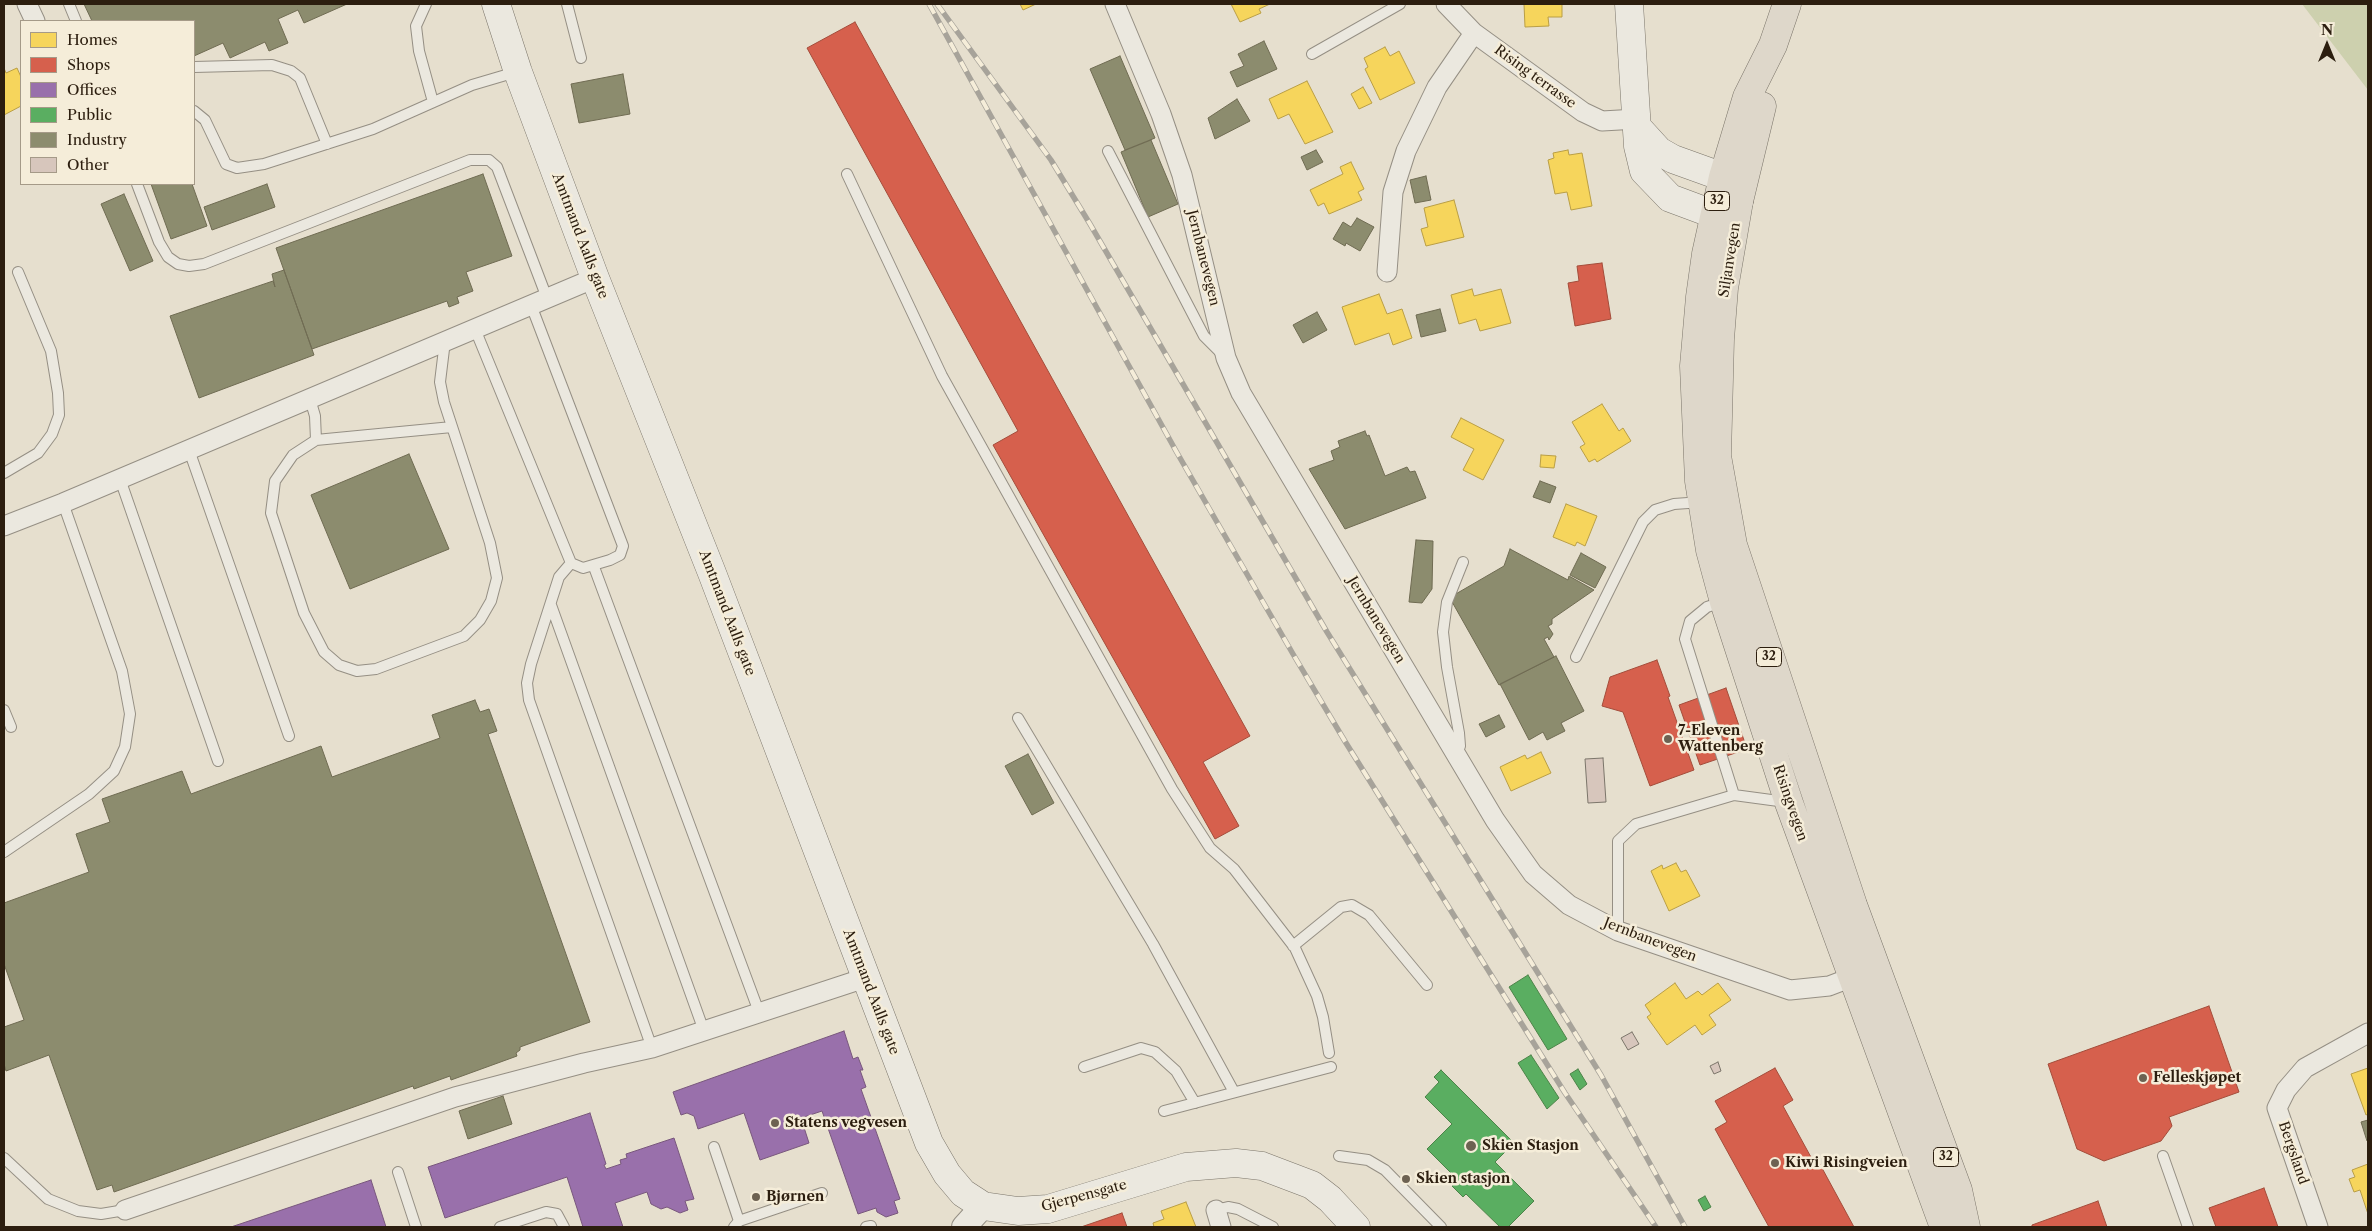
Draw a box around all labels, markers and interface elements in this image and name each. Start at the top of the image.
legend [20,20,195,185]
north arrow [2302,20,2352,70]
text: N [2321,21,2333,39]
text: Homes [67,30,118,49]
street label: Rising terrasse [1491,42,1579,112]
text: Shops [67,55,110,74]
text: Offices [67,80,117,99]
text: Public [67,105,112,124]
text: Industry [67,130,127,149]
text: Other [67,155,109,174]
street label: Amtmand Aalls gate [548,171,612,301]
road number: 32 [1704,192,1730,210]
street label: Jernbanevegen [1183,208,1223,308]
street label: Siljanvegen [1716,221,1744,299]
street label: Amtmand Aalls gate [695,548,759,678]
street label: Jernbanevegen [1343,573,1409,667]
road number: 32 [1756,648,1782,666]
place label: 7-Eleven Wattenberg [1678,723,1763,756]
marker: 7-Eleven Wattenberg [1662,733,1674,745]
street label: Risingvegen [1769,762,1811,844]
street label: Jernbanevegen [1601,915,1699,965]
street label: Amtmand Aalls gate [839,927,903,1057]
place label: Felleskjøpet [2153,1070,2241,1086]
marker: Felleskjøpet [2137,1072,2149,1084]
place label: Statens vegvesen [785,1115,907,1131]
marker: Statens vegvesen [769,1117,781,1129]
street label: Bergsland [2274,1119,2312,1187]
place label: Skien Stasjon [1482,1138,1579,1154]
marker: Skien Stasjon [1464,1139,1478,1153]
road number: 32 [1934,1148,1958,1166]
place label: Kiwi Risingveien [1785,1155,1907,1171]
marker: Kiwi Risingveien [1769,1157,1781,1169]
place label: Skien stasjon [1416,1171,1510,1187]
marker: Skien stasjon [1400,1173,1412,1185]
street label: Gjerpensgate [1039,1177,1129,1215]
place label: Bjørnen [766,1189,824,1205]
marker: Bjørnen [750,1191,762,1203]

